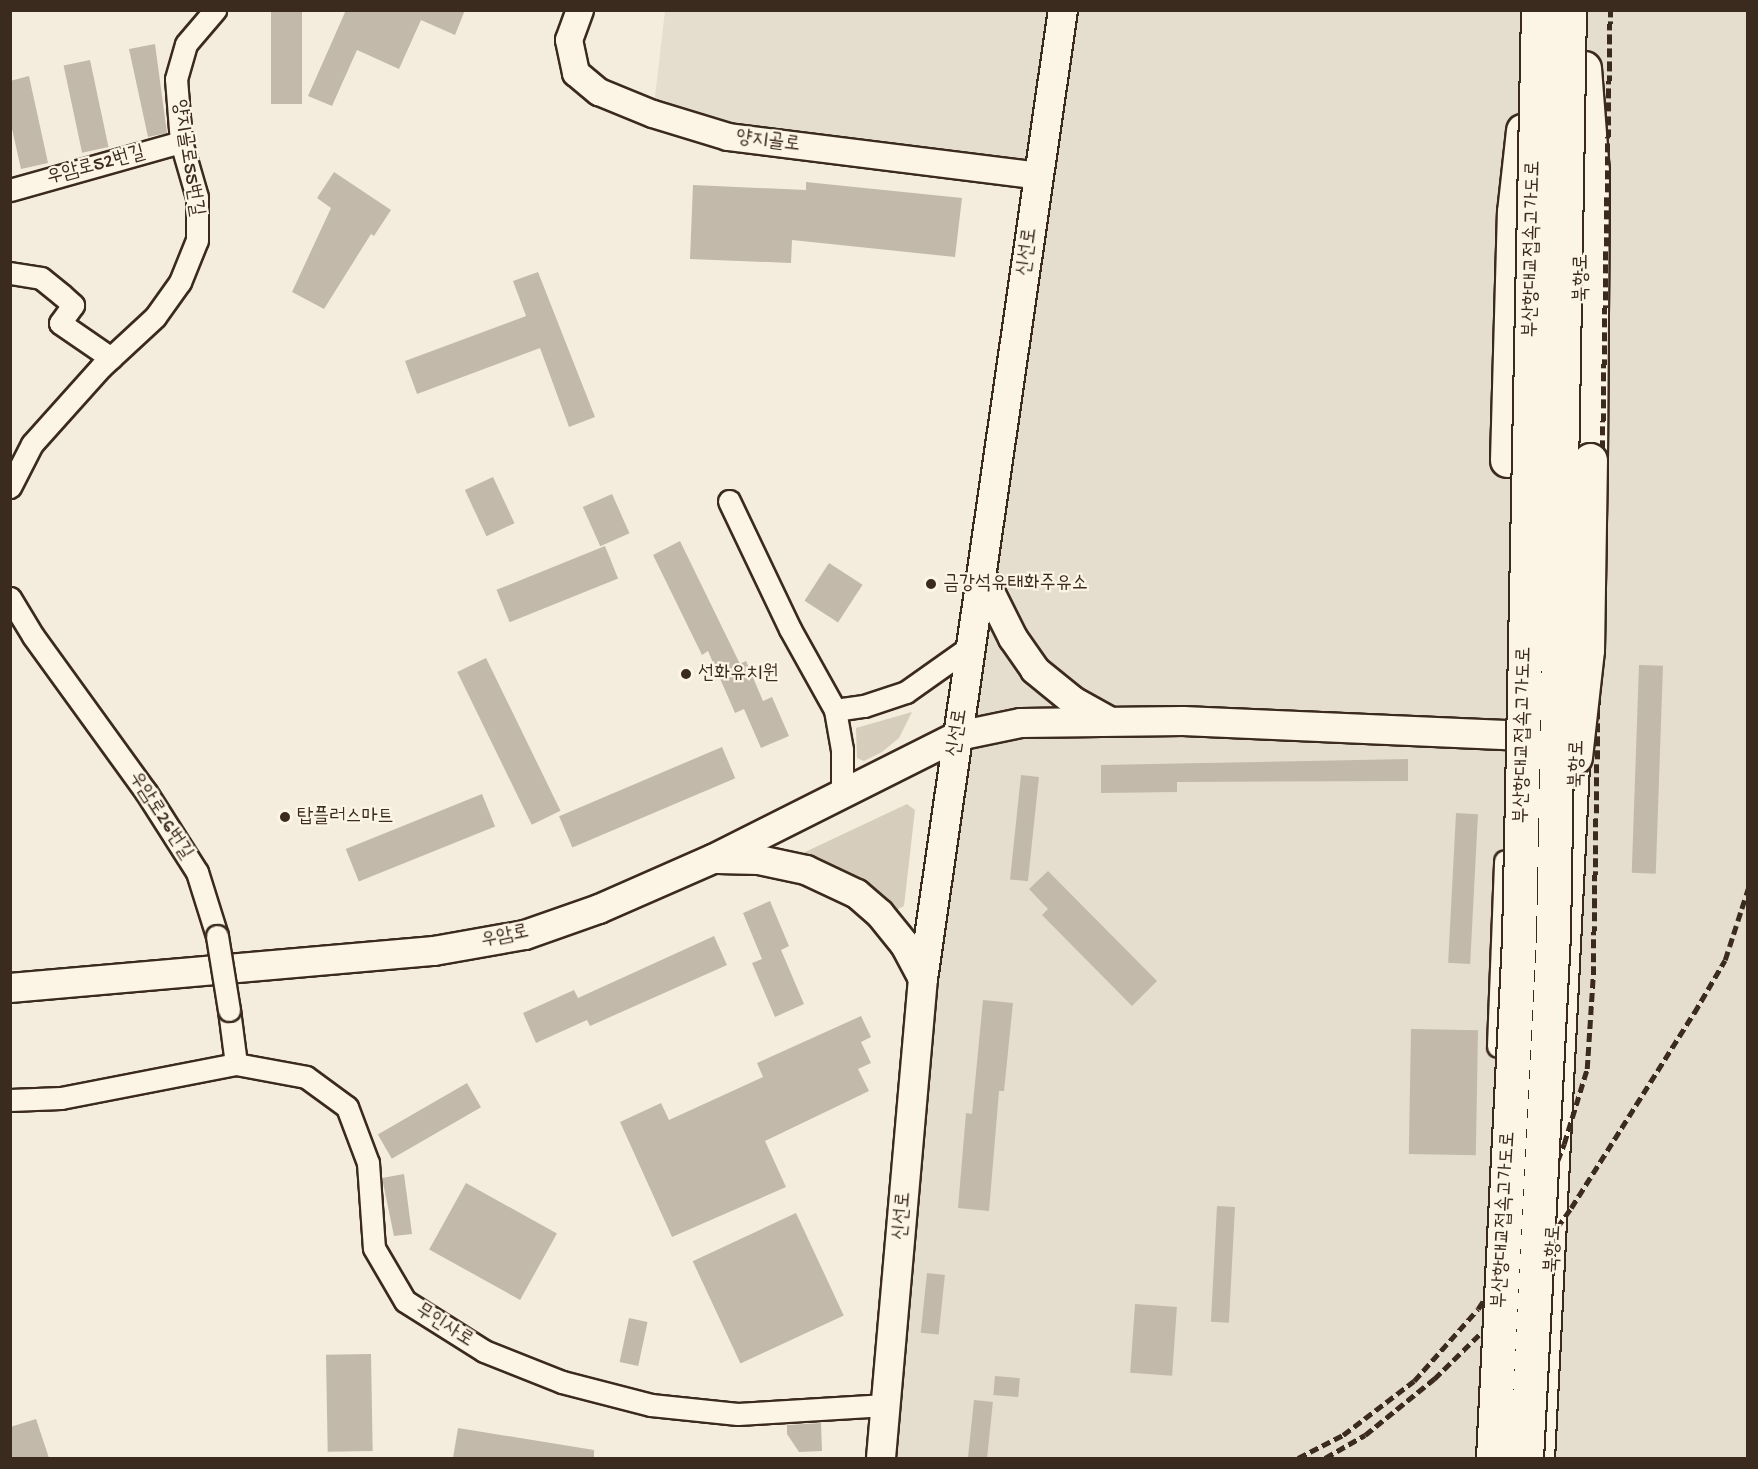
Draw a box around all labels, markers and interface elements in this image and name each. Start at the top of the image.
street label: 양지골로55번길 [166,98,208,218]
street label: 양지골로 [735,126,801,158]
street label: 우암로52번길 [44,141,148,191]
street label: 부산항대교접속고가도로 [1519,160,1547,338]
street label: 신선로 [1013,226,1043,278]
street label: 북항로 [1570,254,1594,302]
place label: 금강석유태화주유소 [943,572,1088,596]
marker: 금강석유태화주유소 [924,577,938,591]
street label: 부산항대교접속고가도로 [1510,646,1538,824]
place label: 선화유치원 [698,662,778,686]
marker: 선화유치원 [679,667,693,681]
street label: 신선로 [942,707,974,759]
street label: 북항로 [1566,740,1590,788]
street label: 우암로26번길 [123,767,197,865]
place label: 탑플러스마트 [297,805,394,829]
marker: 탑플러스마트 [278,810,292,824]
street label: 우암로 [479,920,531,954]
street label: 부산항대교접속고가도로 [1488,1131,1522,1309]
street label: 신선로 [889,1191,917,1241]
street label: 북항로 [1541,1224,1567,1274]
street label: 무인사로 [410,1299,478,1353]

